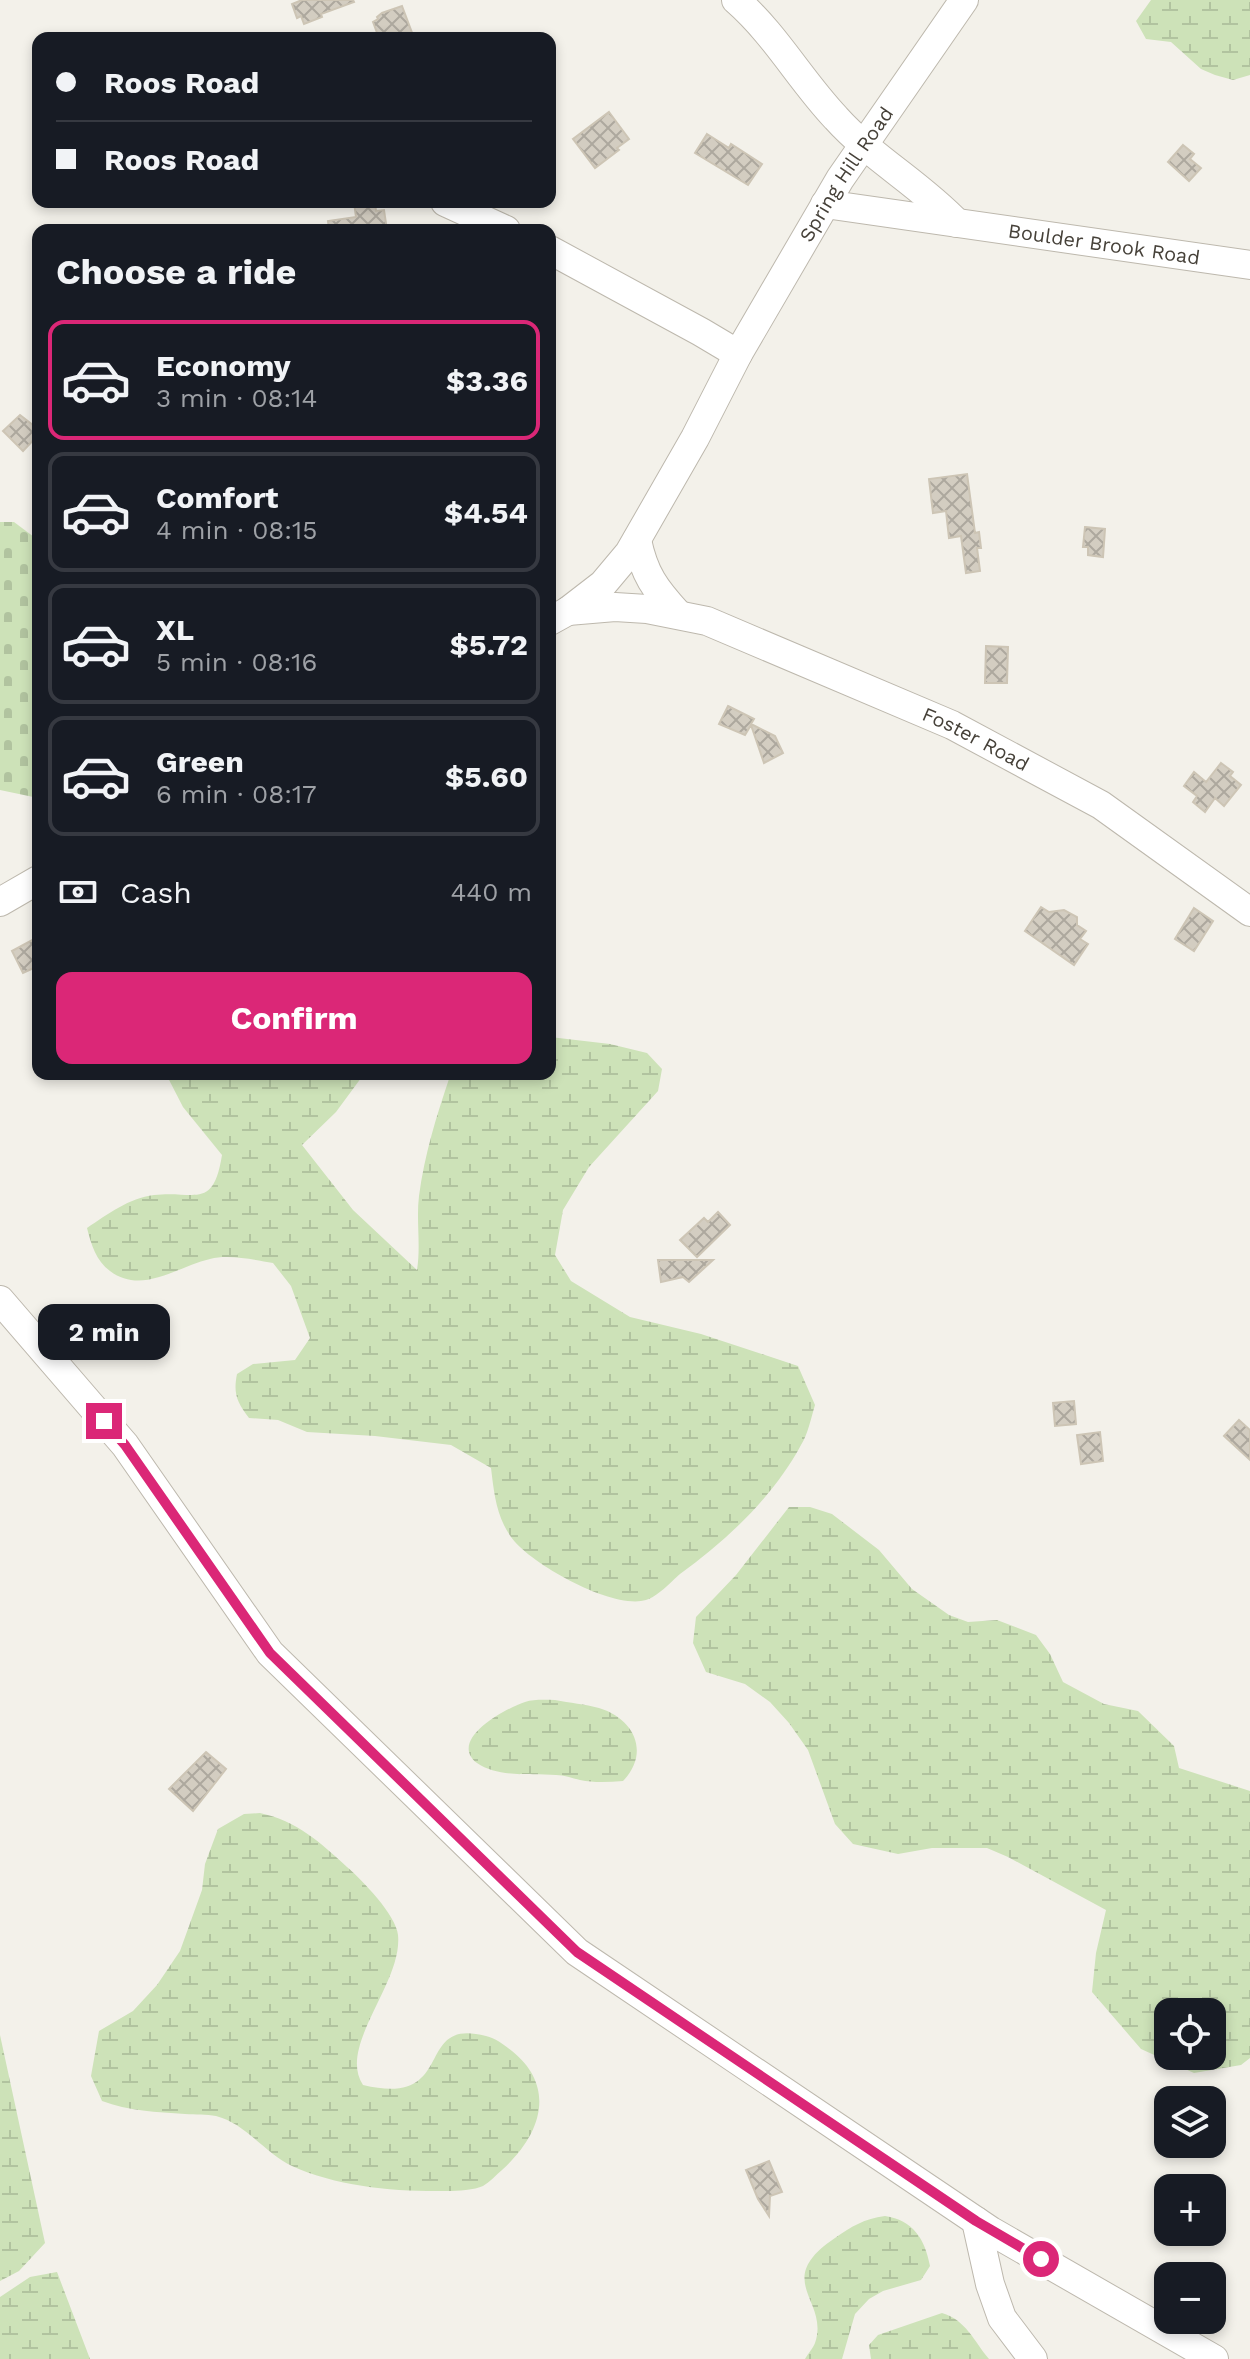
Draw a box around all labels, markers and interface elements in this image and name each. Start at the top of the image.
text: Roos Road [104,65,259,100]
street label: Spring Hill Road [794,102,898,246]
text: Roos Road [104,142,259,177]
street label: Boulder Brook Road [1007,218,1202,270]
text: Choose a ride [56,251,296,293]
icon: car [60,344,132,416]
text: Economy [156,348,291,383]
text: $3.36 [446,363,528,398]
text: 3 min · 08:14 [156,383,317,413]
icon: car [60,476,132,548]
text: Comfort [156,480,278,515]
text: $4.54 [444,495,528,530]
text: 4 min · 08:15 [156,515,317,545]
icon: car [60,608,132,680]
text: XL [156,612,194,647]
text: $5.72 [450,627,528,662]
text: 5 min · 08:16 [156,647,317,677]
street label: Foster Road [919,702,1033,776]
icon: car [60,740,132,812]
text: Green [156,744,244,779]
text: $5.60 [445,759,528,794]
text: 6 min · 08:17 [156,779,317,809]
icon: cash [56,870,100,914]
text: Cash [120,875,192,910]
text: 440 m [450,877,532,907]
button: Confirm [56,972,532,1064]
callout: 2 min [38,1305,170,1361]
text: 2 min [68,1317,140,1347]
route end [86,1403,122,1439]
map controls [1154,1998,1226,2334]
button: locate [1154,1998,1226,2070]
button: layers [1154,2086,1226,2158]
button: + [1154,2174,1226,2246]
route start [1023,2241,1059,2277]
button: − [1154,2262,1226,2334]

